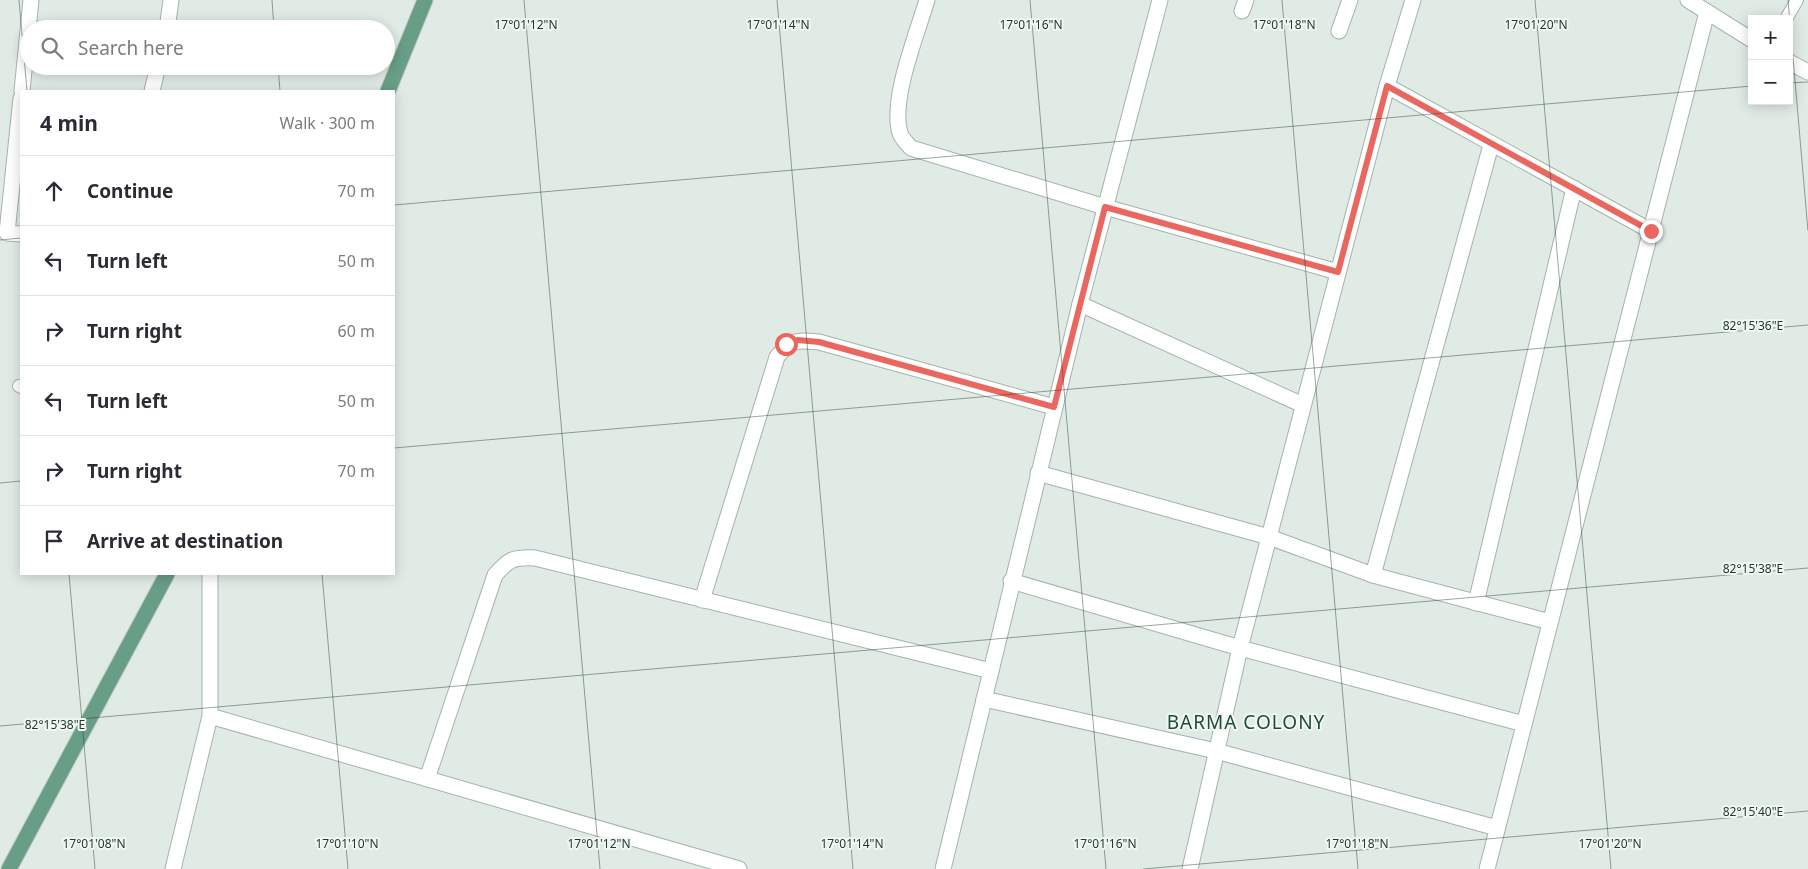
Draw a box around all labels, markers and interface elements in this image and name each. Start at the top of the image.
map controls [1748,15,1793,105]
button: + [1748,15,1793,60]
text: 17°01'12"N [494,16,558,33]
text: 17°01'14"N [746,16,810,33]
text: 17°01'16"N [999,16,1063,33]
text: 17°01'18"N [1252,16,1316,33]
text: 17°01'20"N [1504,16,1568,33]
search box [20,20,395,75]
icon: search [38,34,66,62]
text: Search here [78,35,184,61]
button: − [1748,60,1793,105]
text: 4 min [40,109,98,137]
text: Walk · 300 m [280,112,375,134]
icon: ahead [40,177,68,205]
text: Continue [87,178,173,204]
text: 70 m [338,180,375,202]
route end [1640,220,1663,243]
icon: left [40,247,68,275]
text: Turn left [87,248,168,274]
text: 50 m [338,250,375,272]
icon: right [40,317,68,345]
text: 82°15'36"E [1723,317,1783,334]
text: Turn right [87,318,182,344]
text: 60 m [338,320,375,342]
route start [775,333,798,356]
icon: left [40,387,68,415]
text: Turn left [87,388,168,414]
text: 50 m [338,390,375,412]
icon: right [40,457,68,485]
text: Turn right [87,458,182,484]
text: 70 m [338,460,375,482]
icon: arrive [40,527,68,555]
text: Arrive at destination [87,528,283,554]
text: 82°15'38"E [1723,560,1783,577]
district label: BARMA COLONY [1167,709,1325,735]
text: 82°15'38"E [25,716,85,733]
text: 82°15'40"E [1723,803,1783,820]
text: 17°01'08"N [62,835,126,852]
text: 17°01'10"N [315,835,379,852]
text: 17°01'12"N [567,835,631,852]
text: 17°01'14"N [820,835,884,852]
text: 17°01'16"N [1073,835,1137,852]
text: 17°01'18"N [1325,835,1389,852]
text: 17°01'20"N [1578,835,1642,852]

